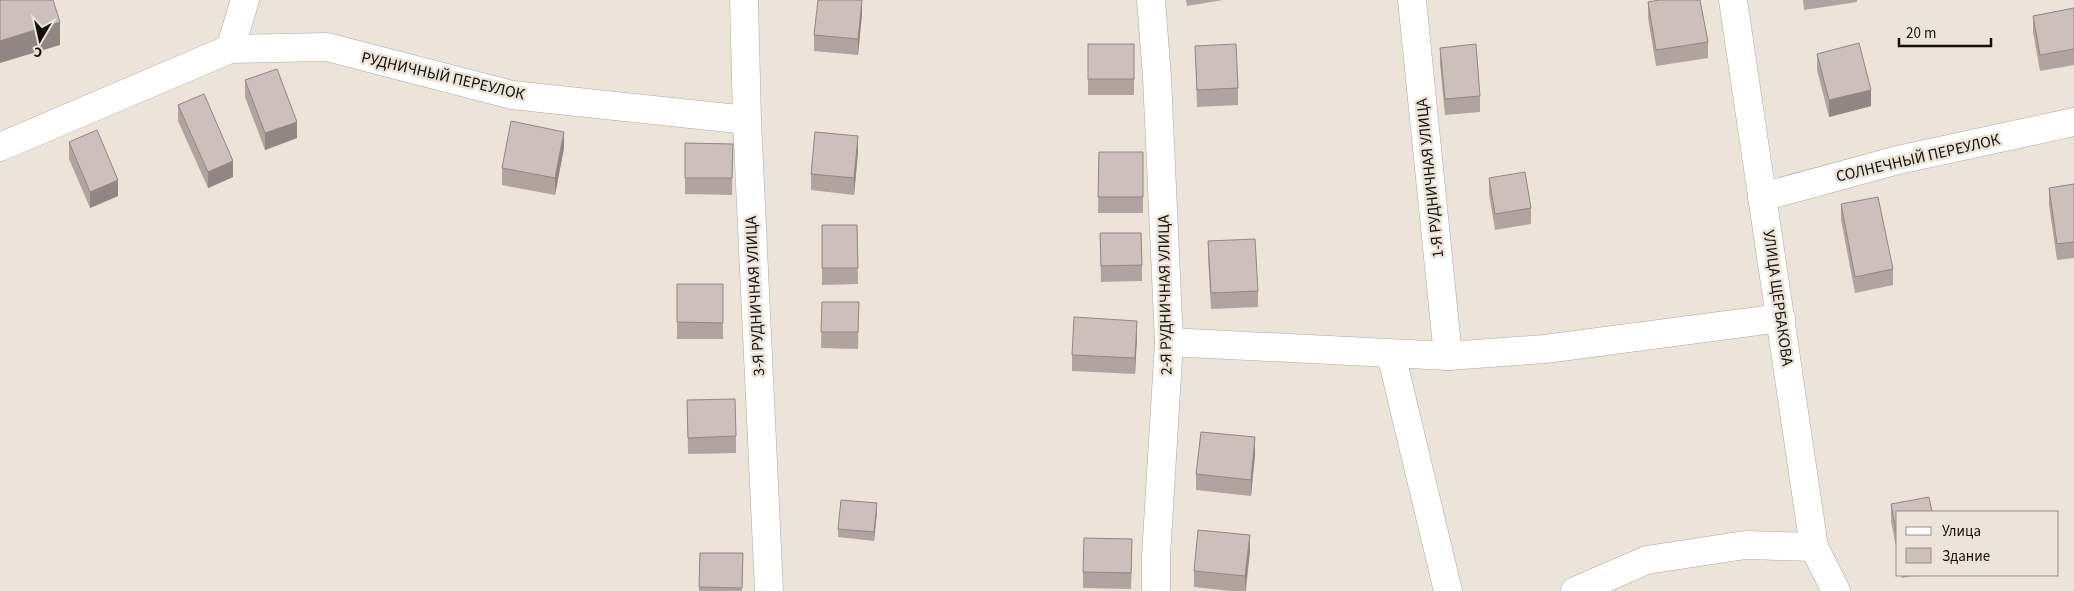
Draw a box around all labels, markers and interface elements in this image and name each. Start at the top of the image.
north arrow [15,15,65,65]
scale bar [1899,15,1992,47]
text: 20 m [1906,23,1936,44]
text: С [33,41,44,62]
street label: РУДНИЧНЫЙ ПЕРЕУЛОК [359,46,528,106]
street label: 1-Я РУДНИЧНАЯ УЛИЦА [1411,97,1449,259]
street label: СОЛНЕЧНЫЙ ПЕРЕУЛОК [1834,128,2003,188]
street label: 2-Я РУДНИЧНАЯ УЛИЦА [1153,214,1177,375]
street label: 3-Я РУДНИЧНАЯ УЛИЦА [740,215,770,377]
street label: УЛИЦА ЩЕРБАКОВА [1758,229,1798,368]
legend [1896,511,2059,576]
text: Улица [1942,521,1981,542]
text: Здание [1942,546,1990,567]

